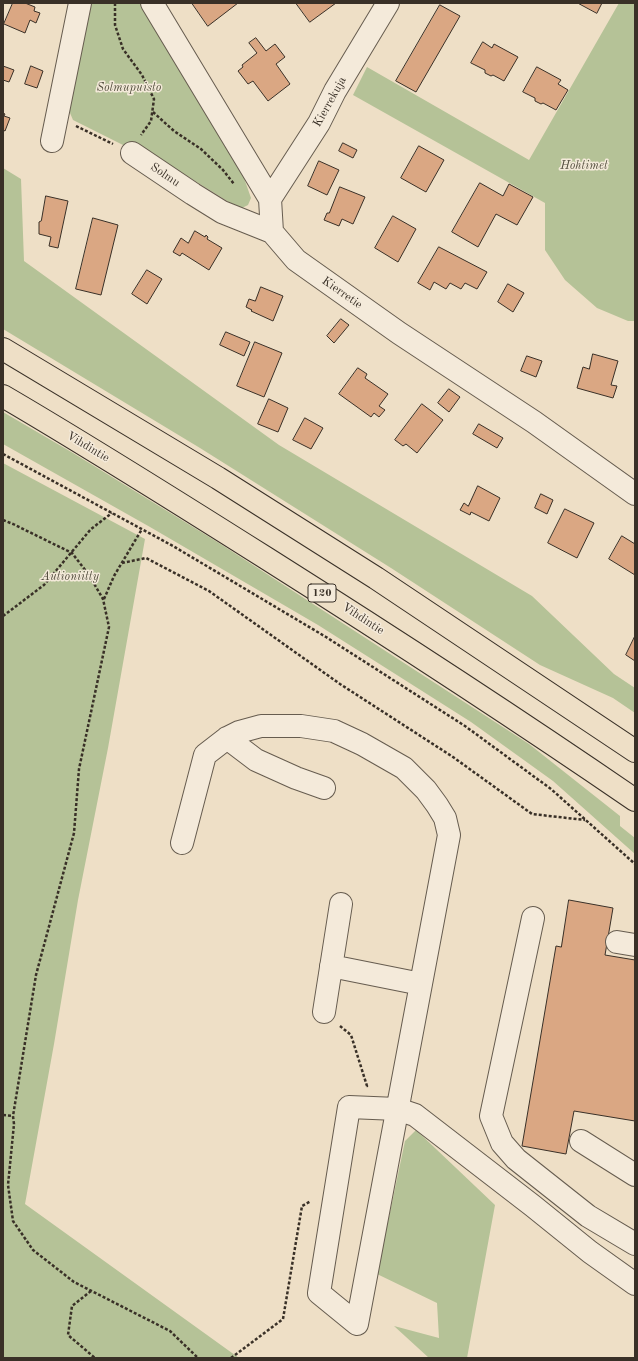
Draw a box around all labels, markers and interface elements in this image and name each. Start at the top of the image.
street label: Kierrekuja [310,74,350,130]
park label: Solmupuisto [97,81,161,95]
park label: Hohtimet [560,159,608,173]
street label: Solmu [147,160,183,190]
street label: Kierretie [319,274,365,312]
street label: Vihdintie [64,429,112,465]
park label: Autioniitty [41,570,99,584]
road number: 120 [308,584,336,602]
street label: Vihdintie [339,600,387,638]

